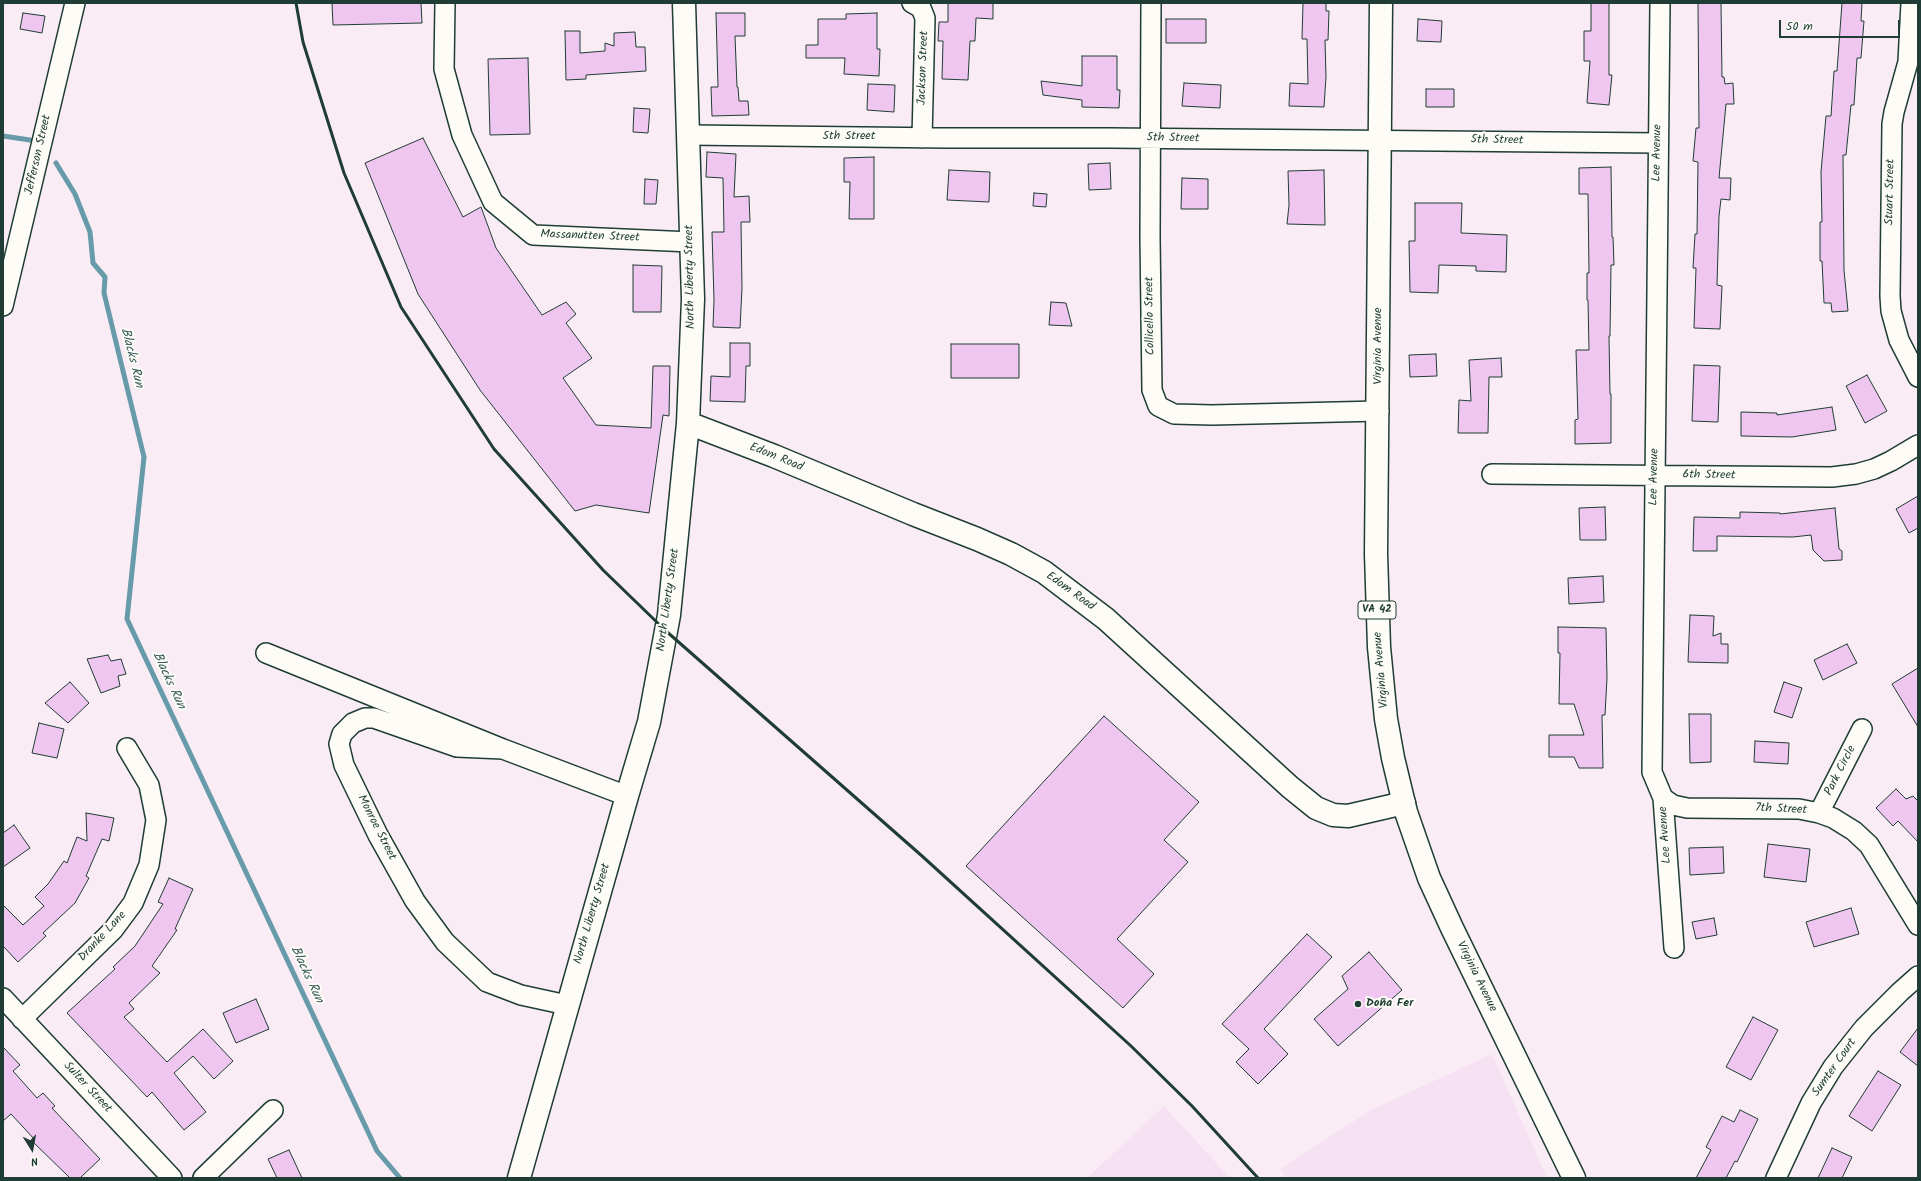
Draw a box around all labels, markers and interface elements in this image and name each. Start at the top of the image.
scale bar [1781,12,1902,38]
text: 50 m [1786,17,1813,36]
street label: Jackson Street [916,31,932,105]
street label: Jefferson Street [23,114,55,196]
street label: Lee Avenue [1650,124,1666,182]
street label: 5th Street [823,130,875,144]
street label: 5th Street [1146,131,1200,147]
street label: 5th Street [1470,133,1524,149]
street label: Stuart Street [1883,159,1899,225]
street label: North Liberty Street [683,225,699,329]
street label: Massanutten Street [540,228,640,246]
street label: Collicello Street [1143,277,1159,355]
street label: Virginia Avenue [1372,308,1386,384]
water label: Blacks Run [116,327,146,389]
street label: Edom Road [747,441,805,475]
street label: Lee Avenue [1647,448,1663,506]
street label: 6th Street [1682,468,1736,484]
street label: North Liberty Street [655,547,683,653]
street label: Edom Road [1043,569,1097,615]
road number: VA 42 [1358,601,1396,619]
street label: Virginia Avenue [1371,631,1393,709]
water label: Blacks Run [148,650,188,712]
street label: Park Circle [1822,744,1860,798]
street label: Monroe Street [353,793,399,863]
street label: 7th Street [1755,801,1807,819]
street label: Lee Avenue [1657,806,1675,864]
street label: North Liberty Street [572,862,614,966]
street label: Dranke Lane [76,909,130,965]
street label: Virginia Avenue [1453,939,1499,1015]
water label: Blacks Run [286,944,326,1006]
place label: Doña Fer [1366,997,1414,1011]
marker: Doña Fer [1353,999,1363,1009]
street label: Sumter Court [1810,1036,1860,1100]
street label: Sulter Street [60,1060,114,1116]
north arrow [12,1129,52,1169]
text: N [29,1151,39,1170]

